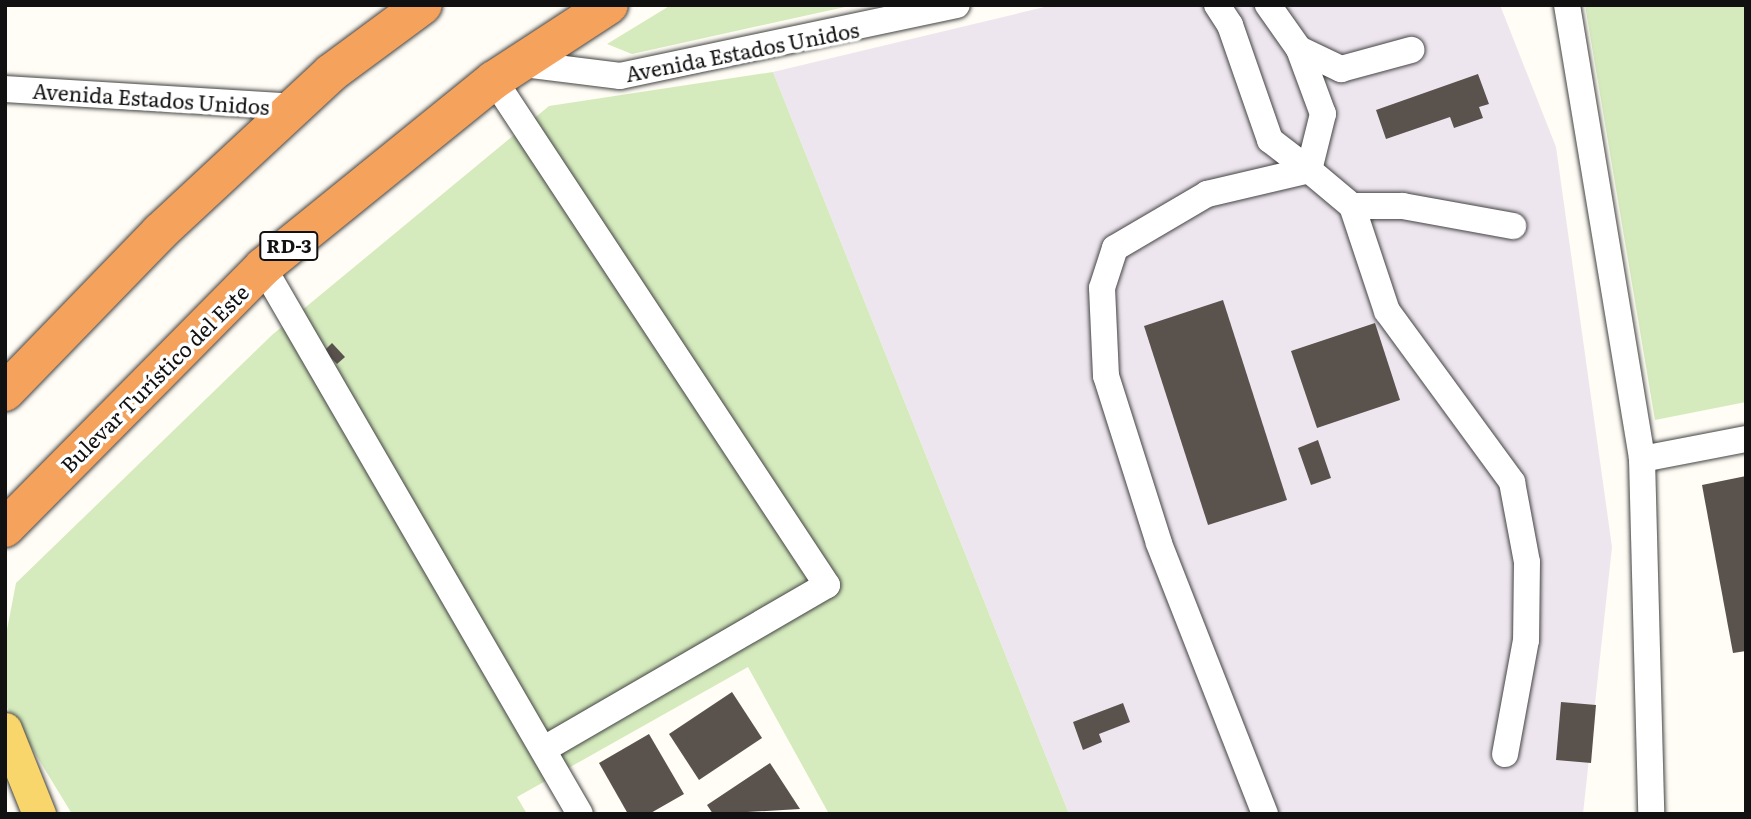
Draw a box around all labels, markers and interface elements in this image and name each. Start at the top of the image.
street label: Avenida Estados Unidos [623,16,861,86]
street label: Avenida Estados Unidos [32,77,270,119]
road number: RD-3 [259,230,319,262]
street label: Bulevar Turístico del Este [55,279,253,477]

